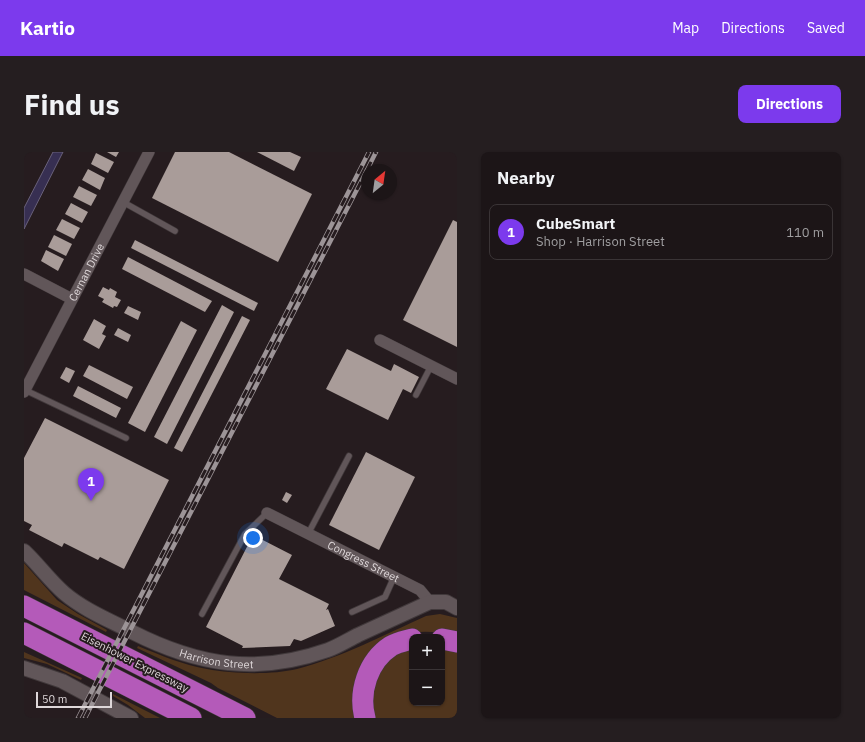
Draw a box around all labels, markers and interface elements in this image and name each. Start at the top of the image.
text: Kartio [20,16,75,40]
text: Map [672,19,699,37]
text: Directions [721,19,785,37]
text: Saved [807,19,845,37]
button: Directions [738,85,841,123]
text: Find us [24,86,120,123]
north arrow [361,164,397,200]
text: Nearby [497,167,555,189]
text: CubeSmart [536,214,615,233]
text: 1 [507,224,515,241]
text: 110 m [786,224,824,241]
text: Shop · Harrison Street [536,233,665,250]
street label: Cernan Drive [65,241,107,304]
pin: 1 [78,468,104,501]
your location [243,528,263,548]
street label: Congress Street [325,538,402,586]
street label: Eisenhower Expressway [79,629,192,695]
map controls [409,634,445,706]
button: + [409,634,445,670]
street label: Harrison Street [178,646,254,671]
button: − [409,670,445,706]
scale bar [36,690,112,709]
text: 50 m [42,692,67,706]

